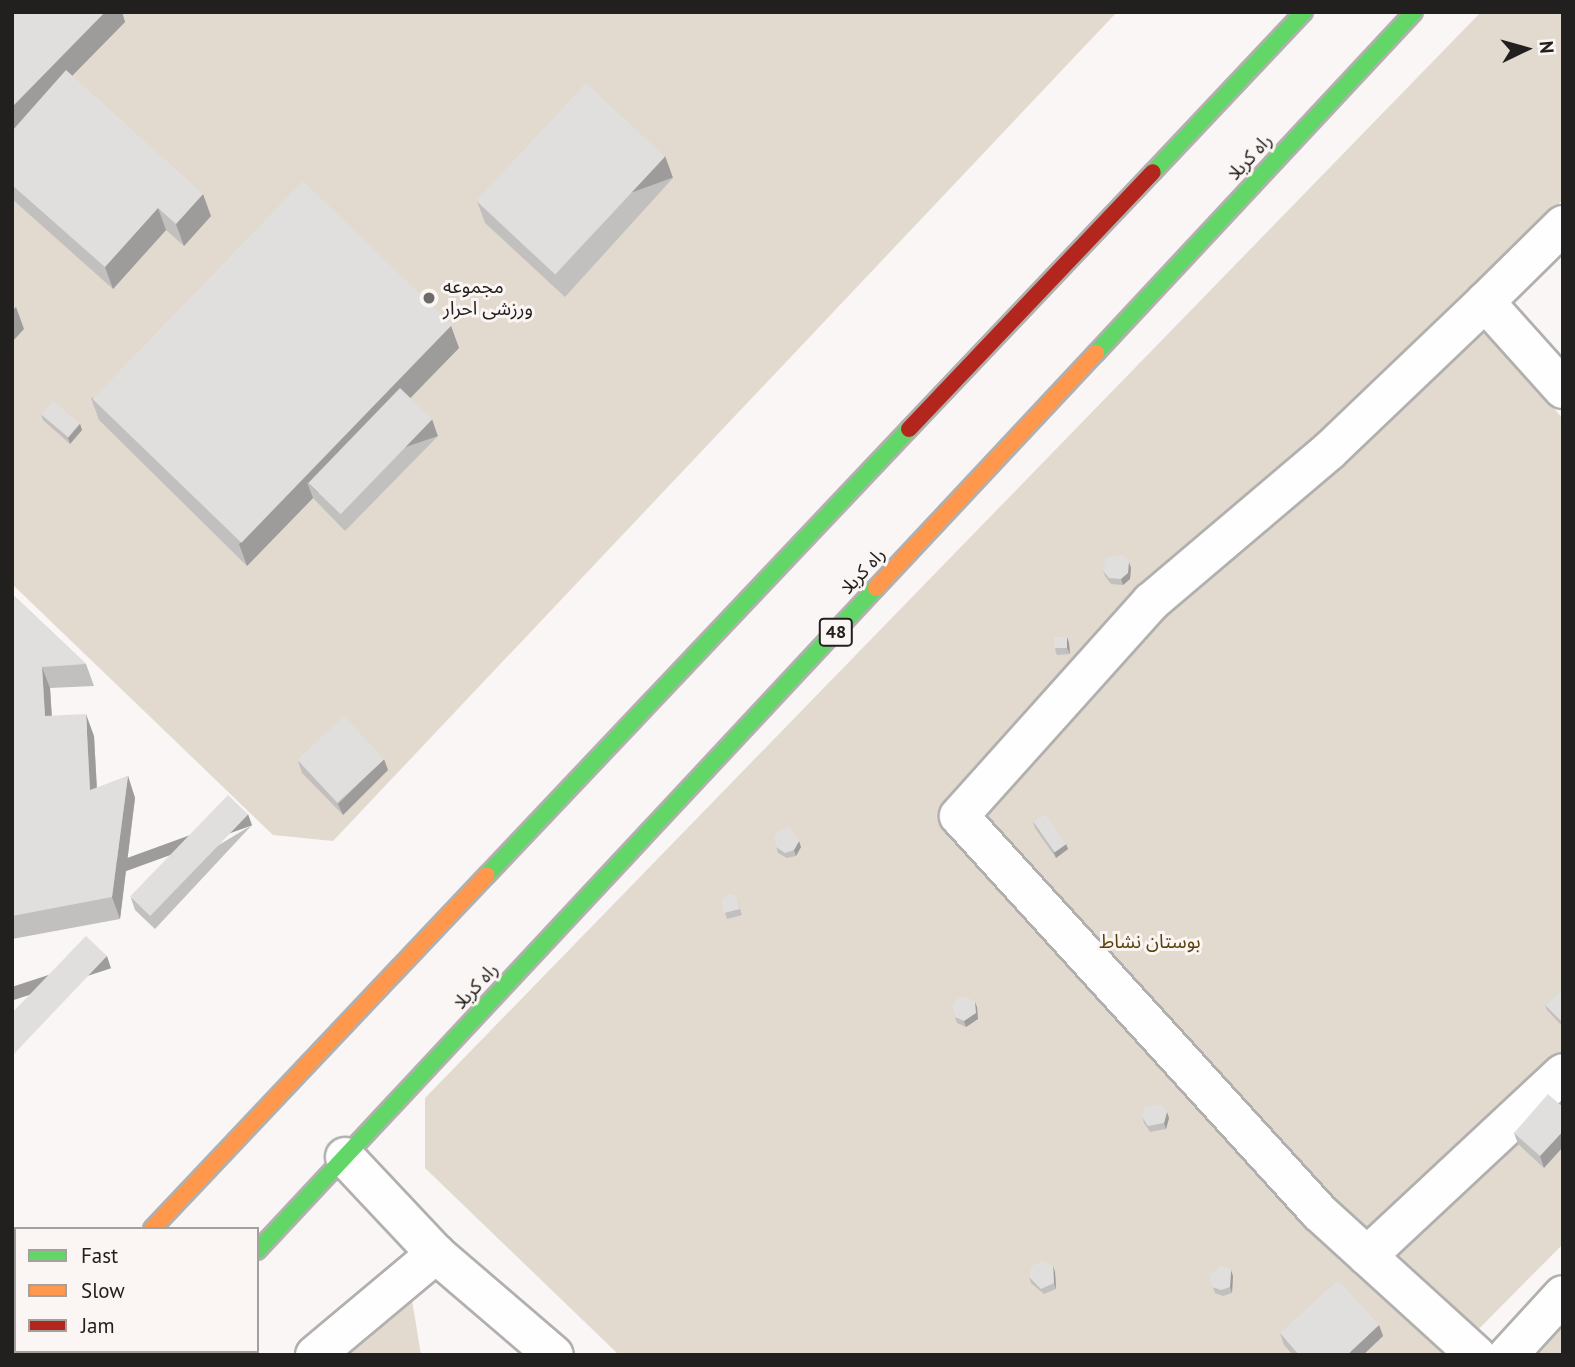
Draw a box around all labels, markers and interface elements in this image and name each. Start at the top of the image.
north arrow [1491,14,1561,84]
text: N [1534,40,1559,54]
street label: راه کربلا [1223,129,1277,185]
place label: مجموعه ورزشی احرار [443,276,533,320]
marker: مجموعه ورزشی احرار [421,290,437,306]
street label: راه کربلا [836,543,890,599]
road number: 48 [818,618,854,646]
park label: بوستان نشاط [1099,931,1201,953]
street label: راه کربلا [449,958,503,1014]
legend [14,1227,259,1353]
text: Fast [81,1242,118,1269]
text: Slow [81,1277,125,1304]
text: Jam [81,1312,115,1339]

